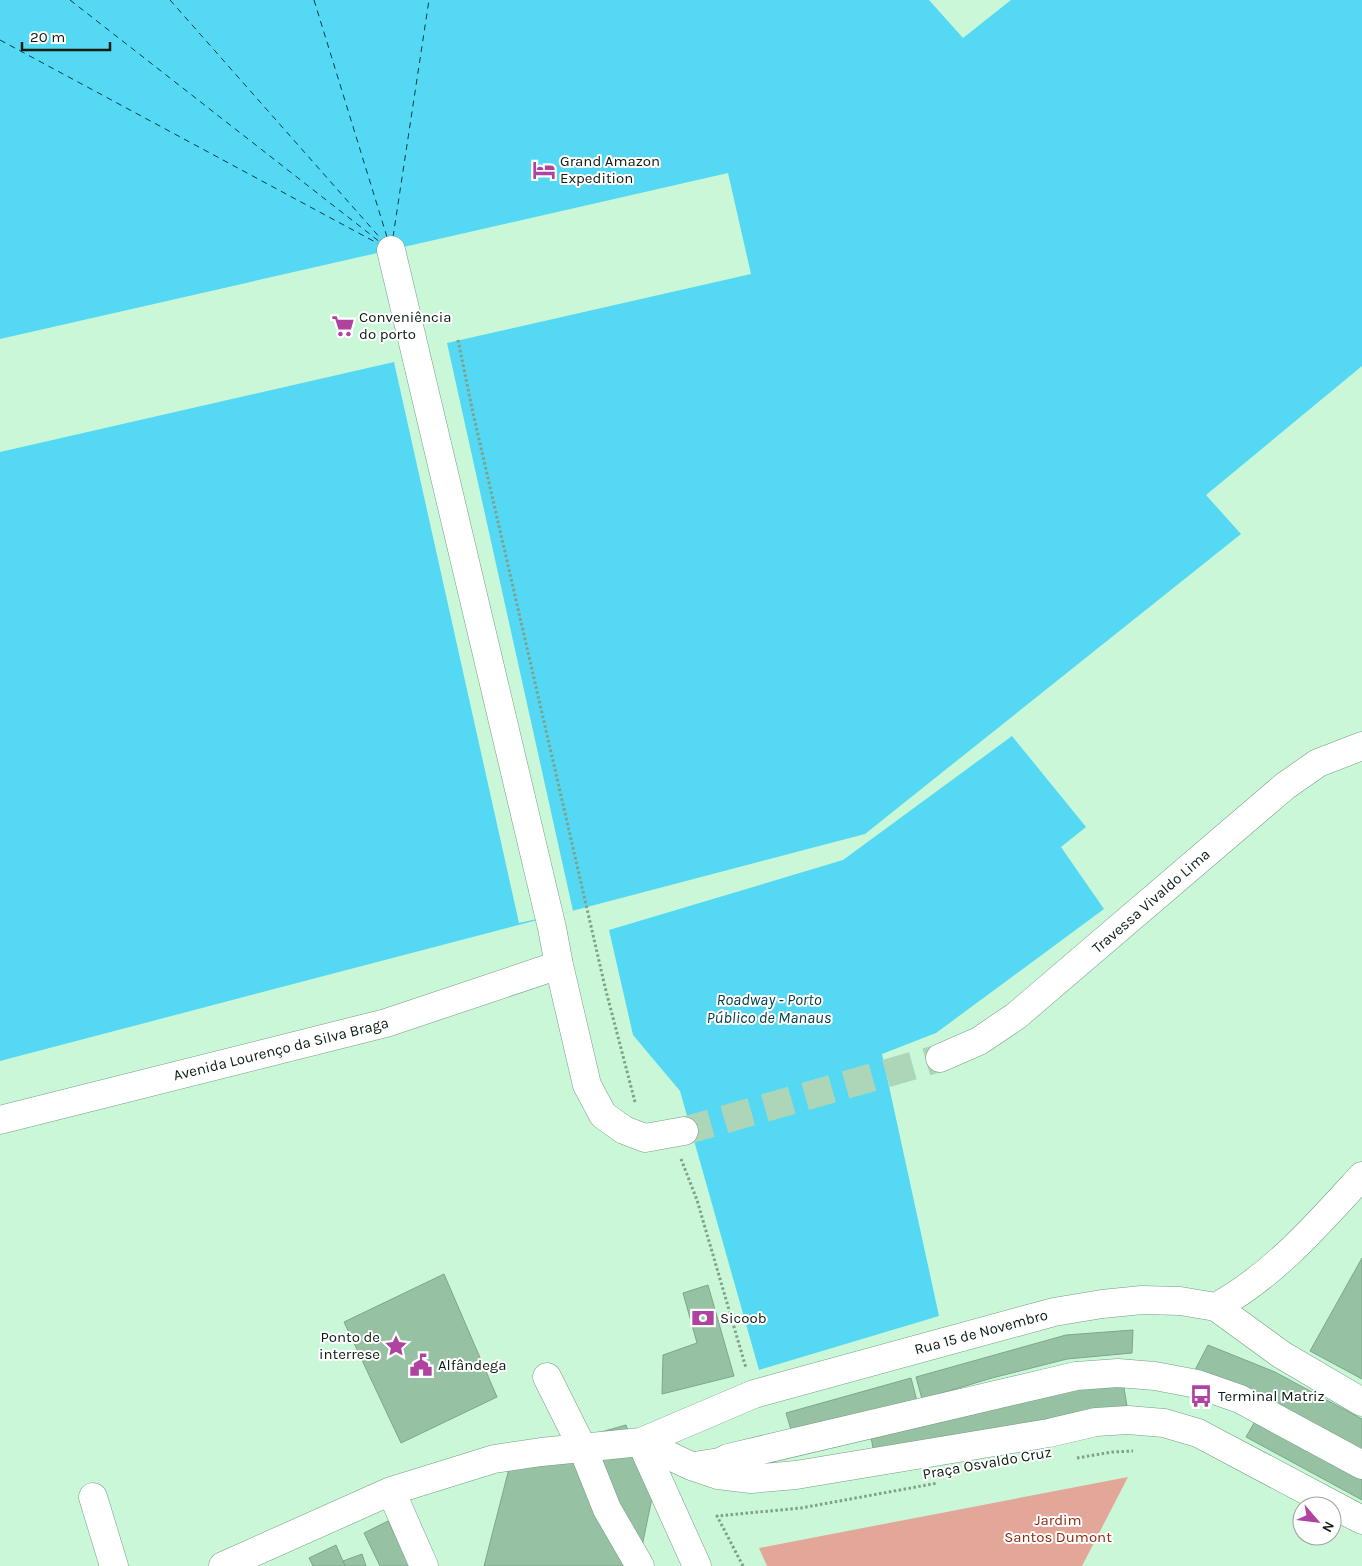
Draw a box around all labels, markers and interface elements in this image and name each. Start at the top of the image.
scale bar [22,20,110,52]
text: 20 m [30,28,65,46]
place label: Grand Amazon Expedition [560,152,660,187]
hotel icon: Grand Amazon Expedition [531,157,557,183]
place label: Conveniência do porto [359,308,451,343]
supermarket icon: Conveniência do porto [330,313,356,339]
street label: Travessa Vivaldo Lima [1088,845,1214,957]
water label: Roadway - Porto Público de Manaus [707,990,832,1027]
street label: Avenida Lourenço da Silva Braga [171,1014,391,1084]
bank icon: Sicoob [690,1305,716,1331]
street label: Rua 15 de Novembro [912,1306,1050,1358]
place label: Sicoob [720,1309,767,1327]
place label: Ponto de interrese [319,1328,380,1363]
place icon: Ponto de interrese [383,1333,409,1359]
public building icon: Alfândega [408,1352,434,1378]
place label: Alfândega [438,1356,507,1374]
bus stop icon: Terminal Matriz [1188,1383,1214,1409]
place label: Terminal Matriz [1218,1387,1325,1405]
street label: Praça Osvaldo Cruz [921,1443,1053,1483]
north arrow [1292,1496,1342,1546]
park label: Jardim Santos Dumont [1004,1511,1112,1546]
text: N [1318,1518,1338,1535]

